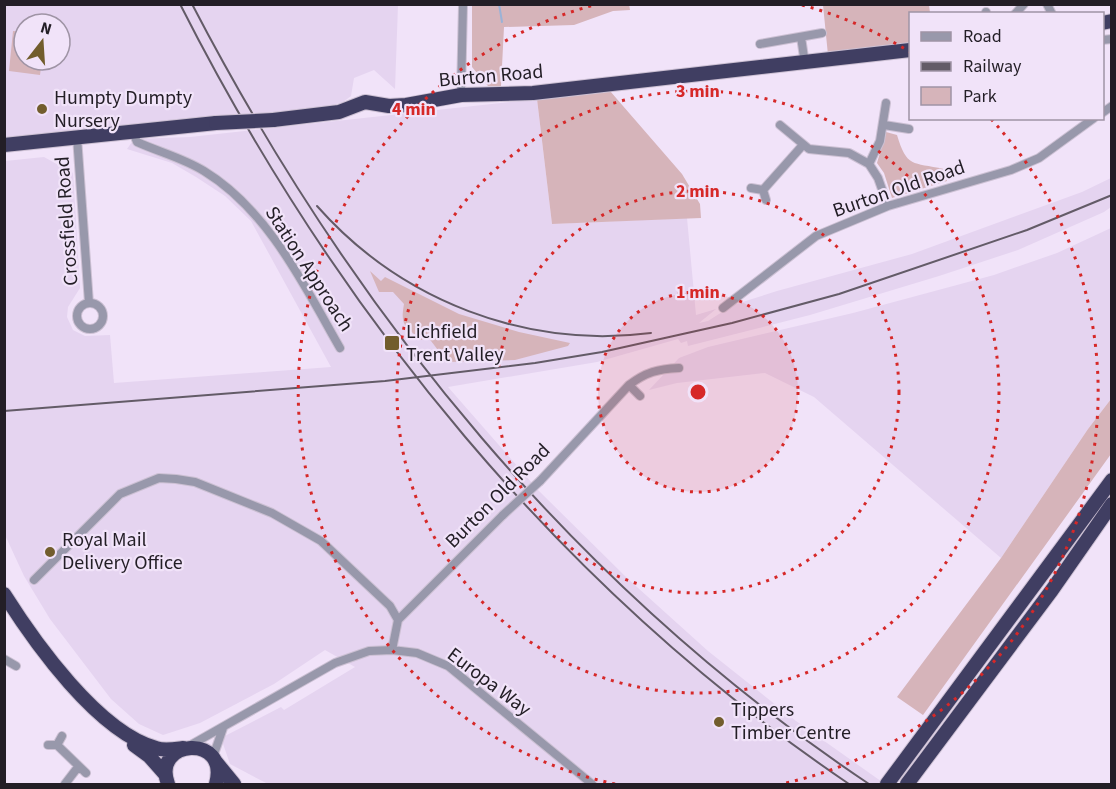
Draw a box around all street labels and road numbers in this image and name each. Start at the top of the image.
street label: Burton Road [438,57,544,95]
street label: Burton Old Road [829,153,969,225]
street label: Crossfield Road [49,155,85,287]
street label: Station Approach [258,201,360,337]
street label: Burton Old Road [439,437,557,555]
street label: Europa Way [441,641,537,723]

